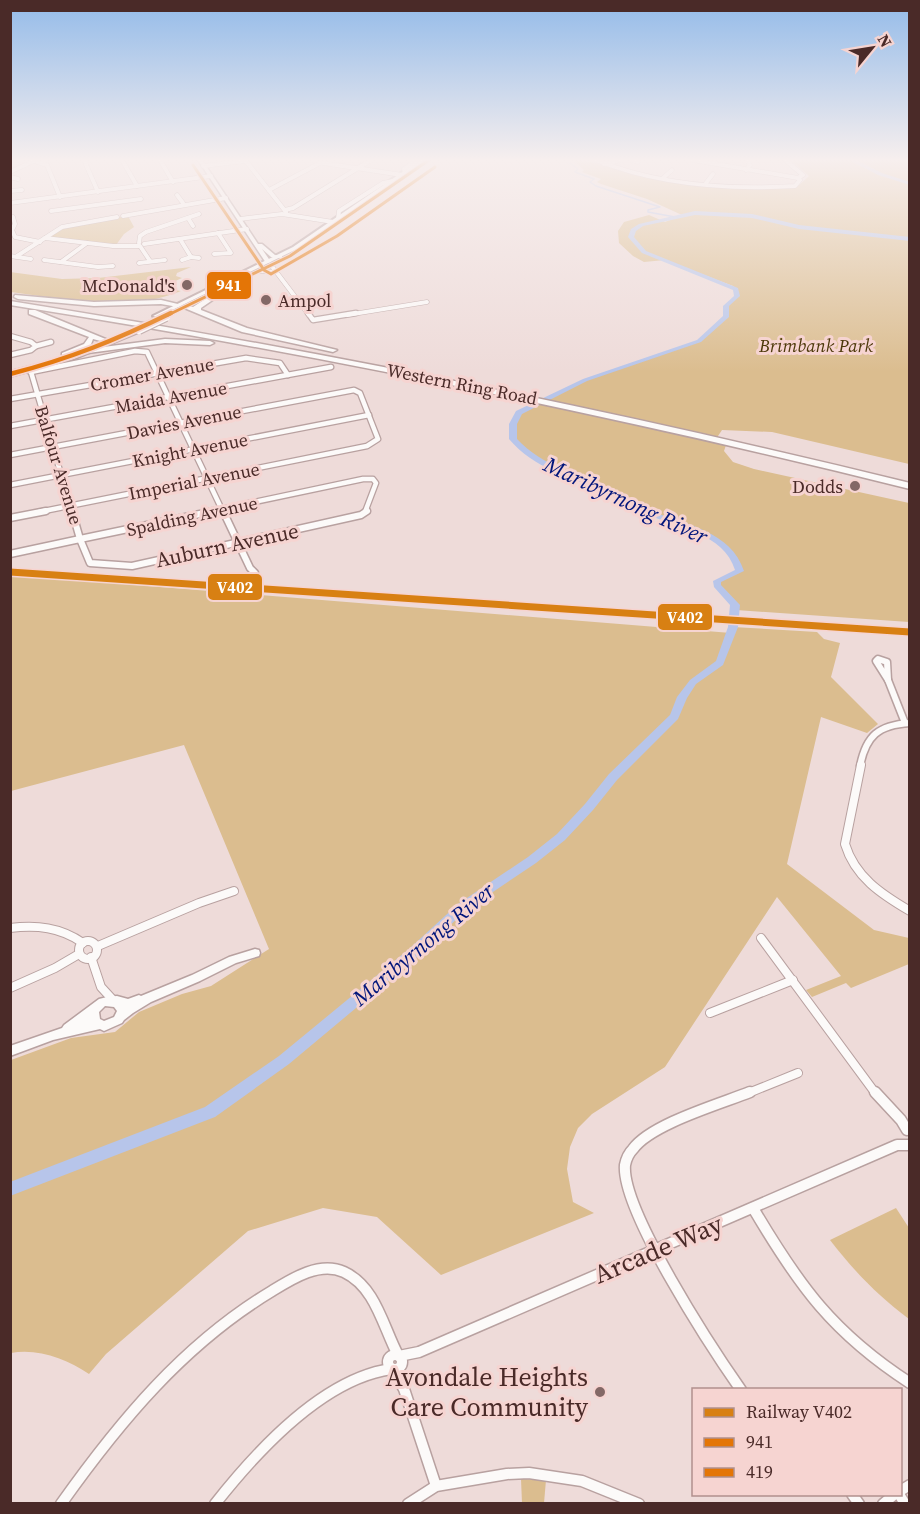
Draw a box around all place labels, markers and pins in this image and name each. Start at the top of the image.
place label: McDonald's [82,273,175,298]
marker: McDonald's [180,278,194,292]
place label: Ampol [278,288,331,313]
marker: Ampol [259,293,273,307]
place label: Dodds [792,474,843,499]
marker: Dodds [848,479,862,493]
place label: Avondale Heights Care Community [385,1359,589,1425]
marker: Avondale Heights Care Community [593,1385,607,1399]

